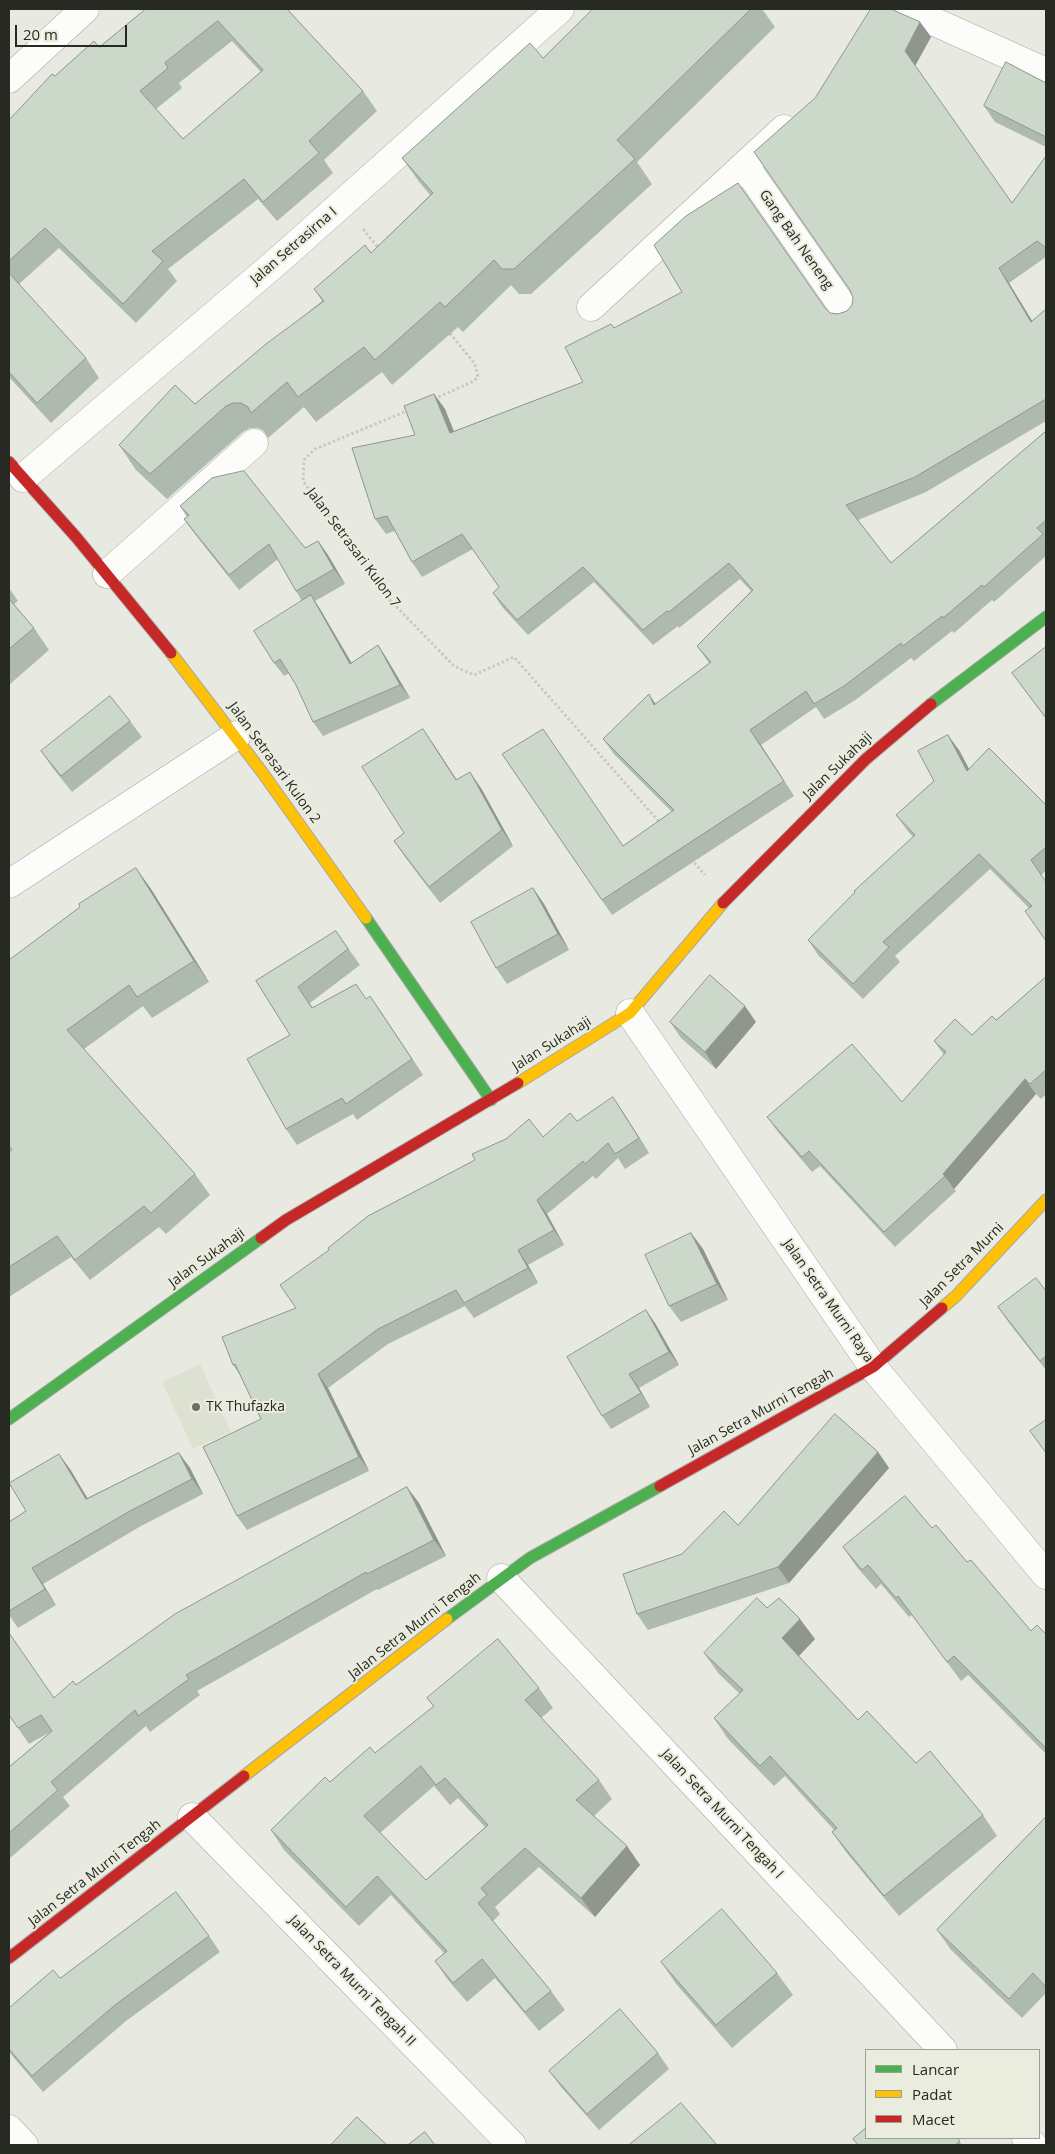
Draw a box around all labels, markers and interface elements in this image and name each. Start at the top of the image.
scale bar [18,15,130,47]
text: 20 m [23,24,58,44]
street label: Gang Bah Neneng [755,187,837,293]
street label: Jalan Setrasirna I [247,204,341,288]
street label: Jalan Setrasari Kulon 7 [302,485,404,611]
street label: Jalan Setrasari Kulon 2 [224,699,324,827]
street label: Jalan Sukahaji [800,729,876,803]
street label: Jalan Sukahaji [509,1013,595,1075]
street label: Jalan Setra Murni [917,1220,1007,1310]
street label: Jalan Sukahaji [166,1225,248,1291]
street label: Jalan Setra Murni Raya [779,1236,877,1366]
street label: Jalan Setra Murni Tengah [685,1365,837,1459]
place label: TK Thufazka [206,1399,285,1415]
marker: TK Thufazka [190,1401,202,1413]
street label: Jalan Setra Murni Tengah [345,1569,485,1683]
street label: Jalan Setra Murni Tengah I [658,1746,786,1882]
street label: Jalan Setra Murni Tengah [25,1816,165,1930]
street label: Jalan Setra Murni Tengah II [285,1912,419,2050]
legend [865,2049,1040,2139]
text: Lancar [912,2059,959,2079]
text: Padat [912,2084,952,2104]
text: Macet [912,2109,955,2129]

